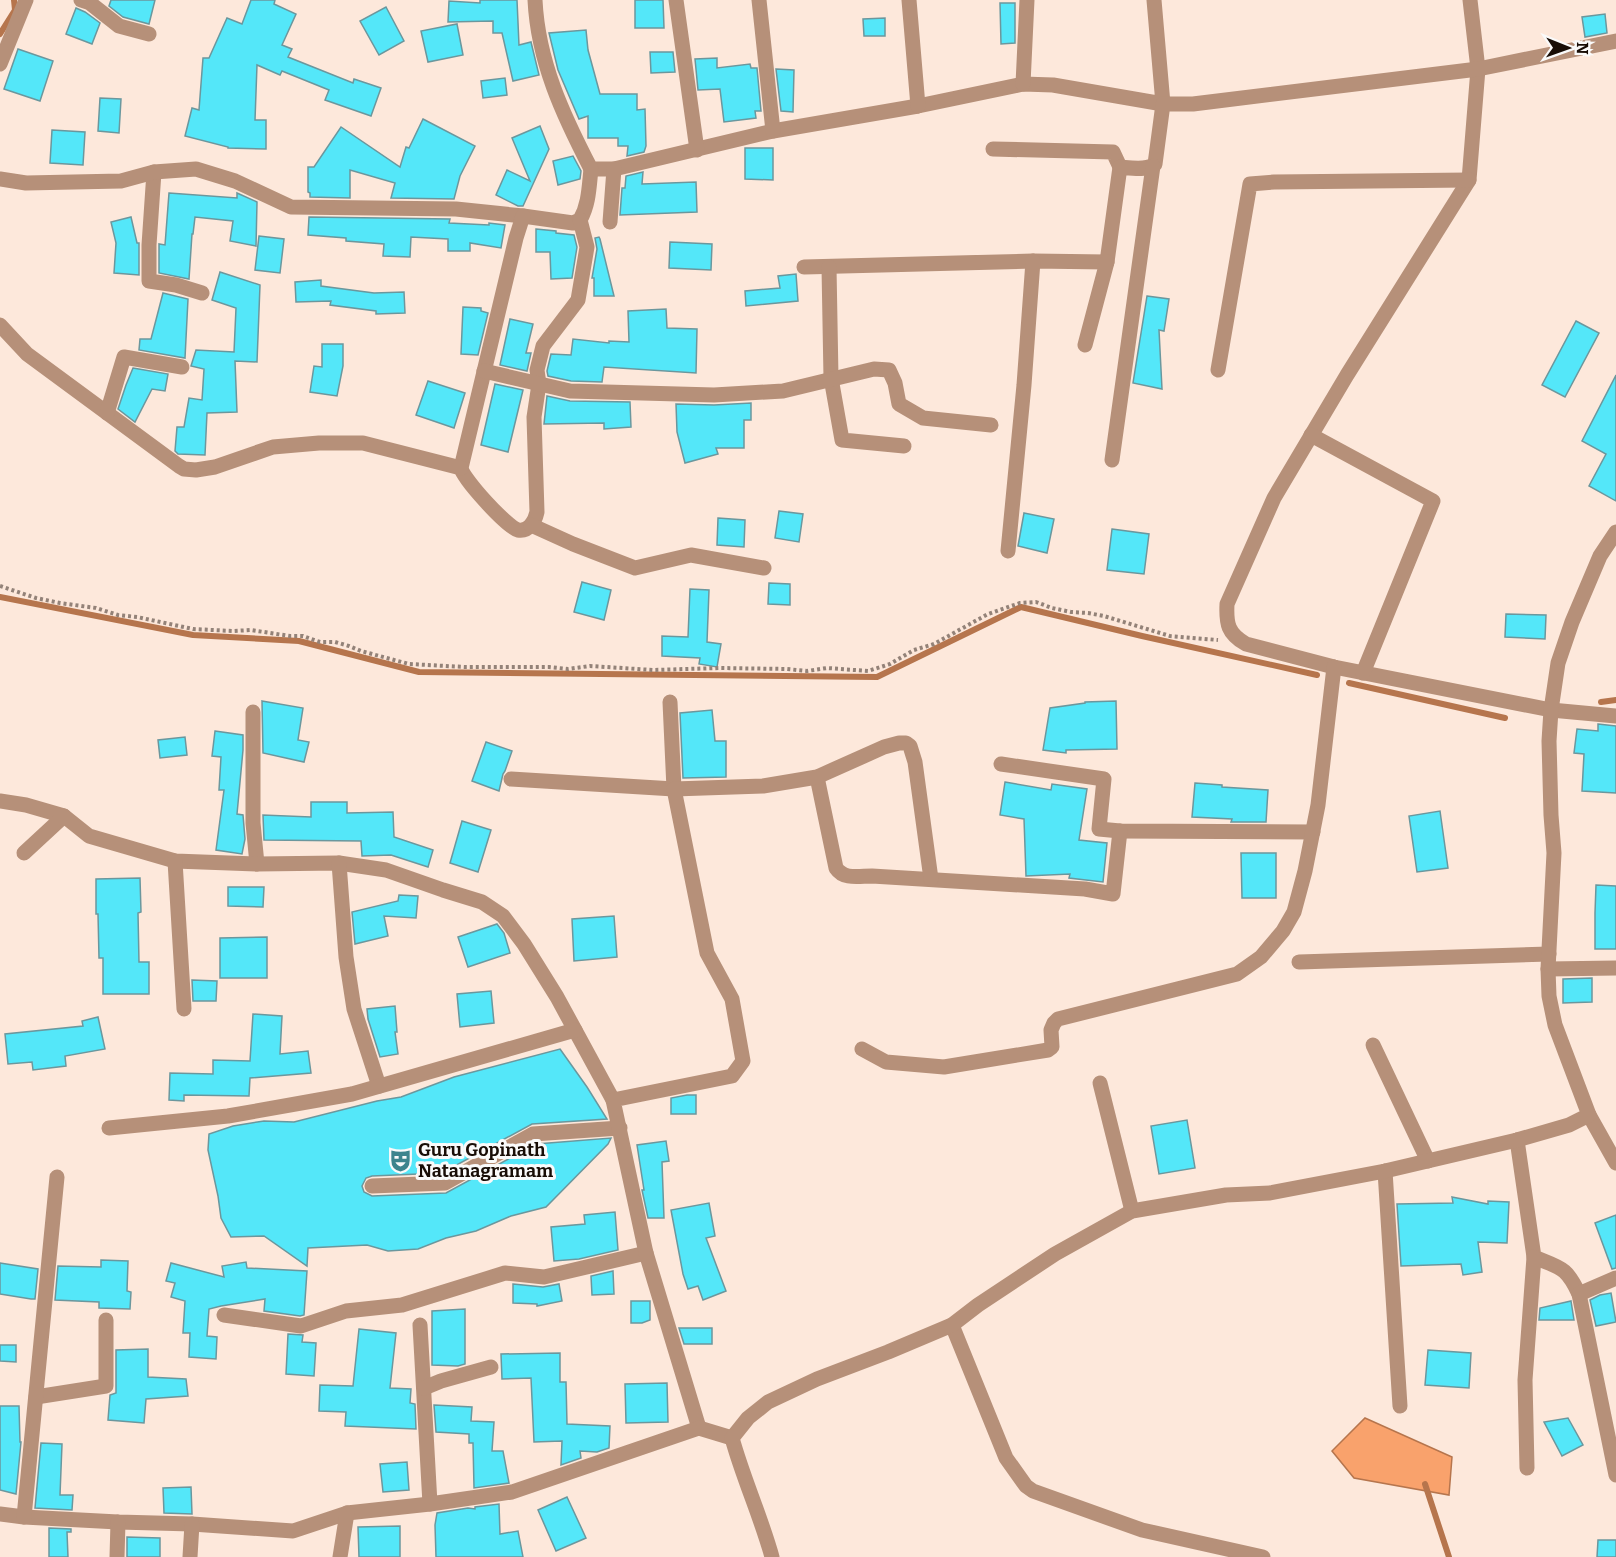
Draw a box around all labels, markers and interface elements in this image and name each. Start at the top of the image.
north arrow [1538,18,1598,78]
text: N [1573,42,1592,55]
place label: Guru Gopinath Natanagramam [418,1139,553,1182]
theatre icon: Guru Gopinath Natanagramam [387,1147,413,1173]

